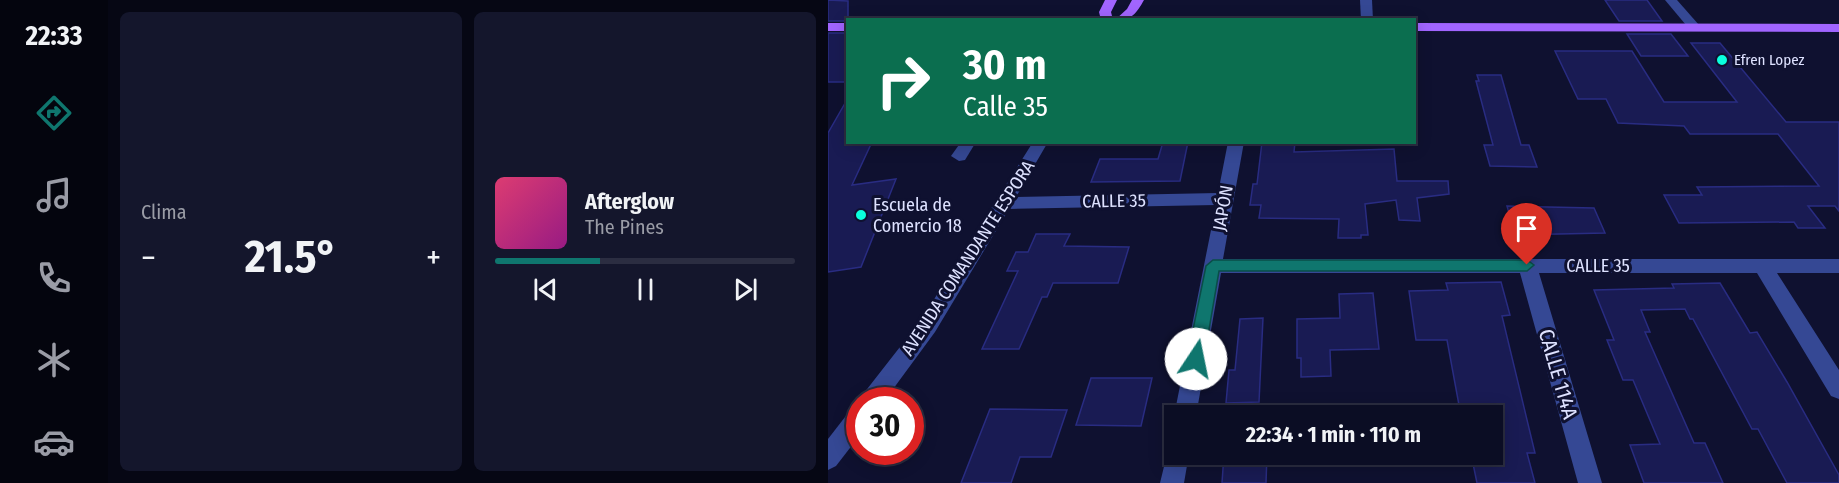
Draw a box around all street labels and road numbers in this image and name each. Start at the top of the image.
street label: AVENIDA COMANDANTE ESPORA [897,156,1040,360]
street label: JAPÓN [1208,183,1238,233]
street label: CALLE 35 [1082,189,1146,213]
street label: CALLE 35 [1566,255,1630,277]
street label: CALLE 114A [1533,326,1583,422]

